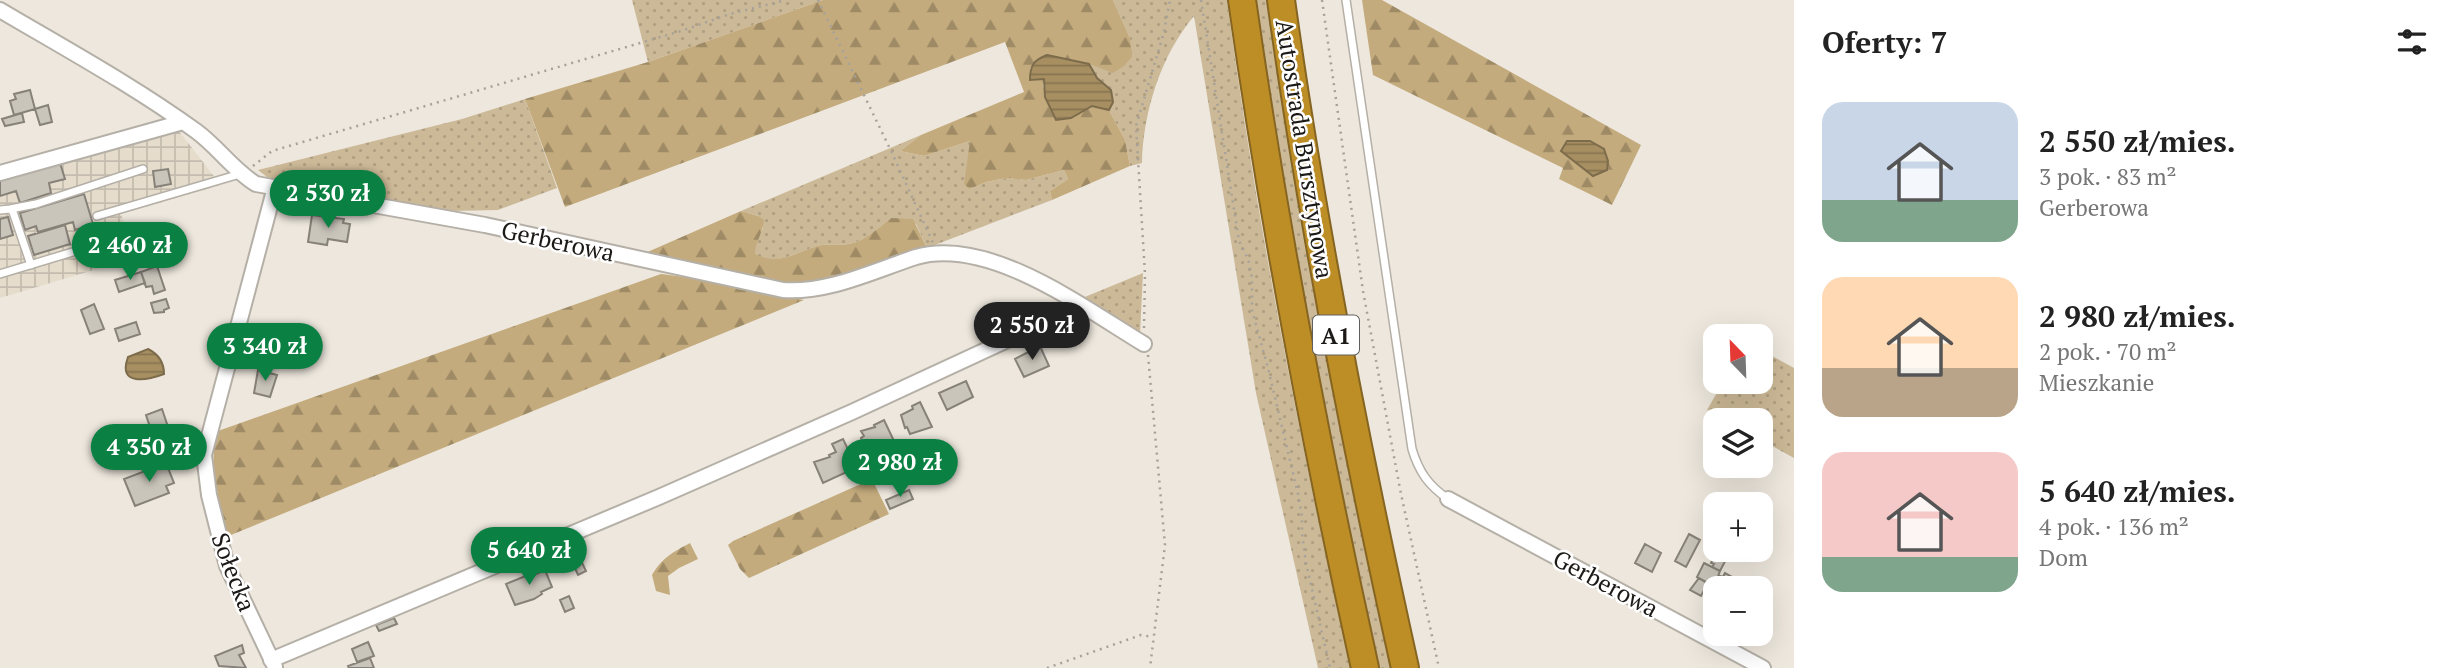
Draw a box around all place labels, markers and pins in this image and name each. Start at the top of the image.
pin: 2 530 zł [256,170,400,230]
pin: 2 460 zł [58,222,202,282]
pin: 2 550 zł [960,302,1104,362]
pin: 3 340 zł [193,324,337,383]
pin: 4 350 zł [77,424,221,484]
pin: 2 980 zł [828,440,972,499]
pin: 5 640 zł [457,528,601,587]

